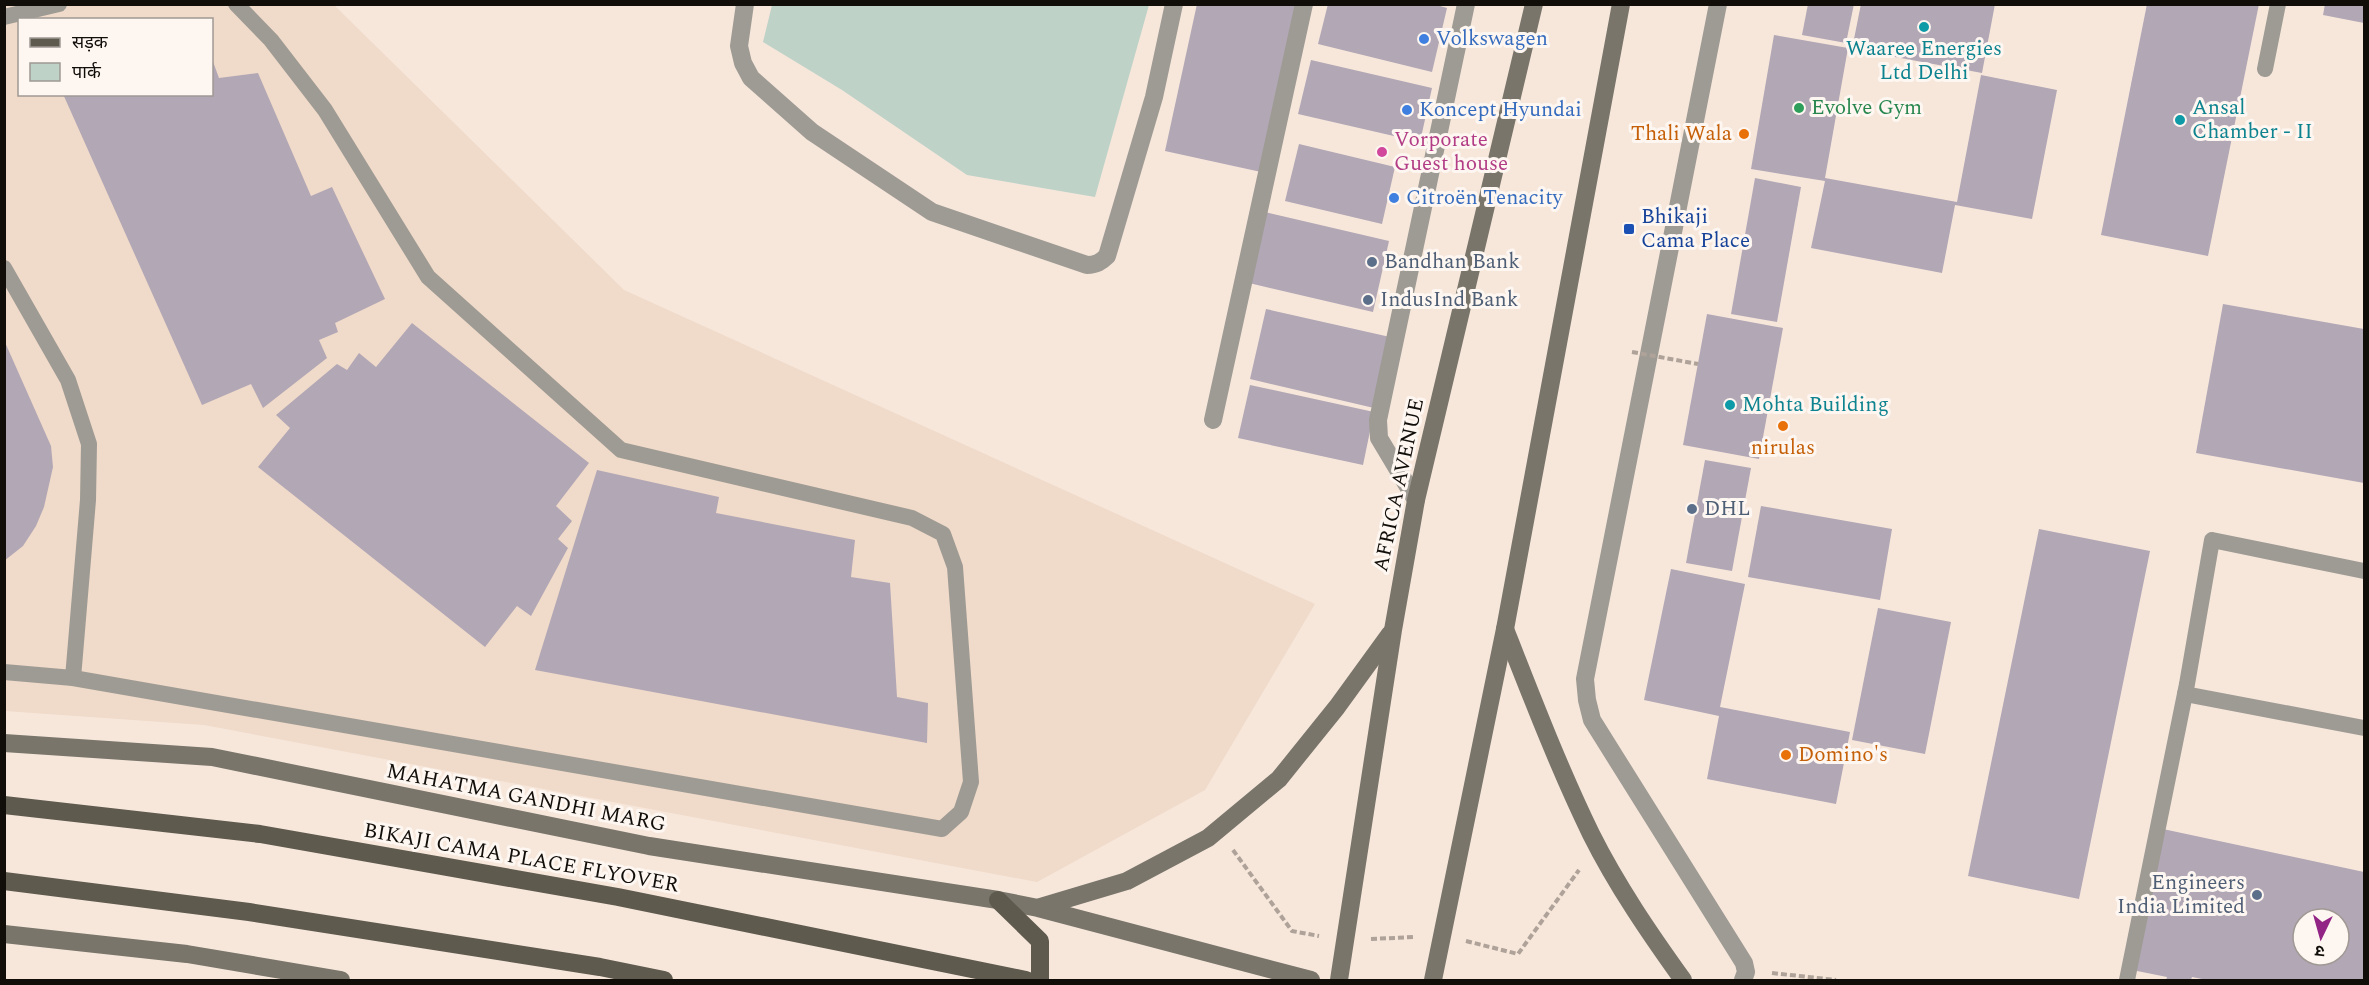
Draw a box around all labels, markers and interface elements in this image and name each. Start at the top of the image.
legend [18,18,213,96]
marker: Waaree Energies Ltd Delhi [1917,20,1931,34]
place label: Volkswagen [1436,23,1548,55]
text: सड़क [72,29,109,56]
marker: Volkswagen [1417,32,1431,46]
place label: Waaree Energies Ltd Delhi [1846,33,2002,89]
text: पार्क [72,59,102,86]
place label: Evolve Gym [1811,92,1922,124]
place label: Ansal Chamber - II [2192,92,2313,148]
place label: Koncept Hyundai [1419,94,1582,126]
marker: Evolve Gym [1792,101,1806,115]
marker: Koncept Hyundai [1400,103,1414,117]
marker: Ansal Chamber - II [2173,113,2187,127]
place label: Thali Wala [1631,118,1733,150]
place label: Vorporate Guest house [1394,124,1508,180]
marker: Thali Wala [1737,127,1751,141]
marker: Vorporate Guest house [1375,145,1389,159]
place label: Citroën Tenacity [1406,182,1564,214]
marker: Citroën Tenacity [1387,191,1401,205]
place label: Bhikaji Cama Place [1641,201,1750,257]
marker: Bhikaji Cama Place [1622,222,1636,236]
place label: Bandhan Bank [1384,246,1520,278]
marker: Bandhan Bank [1365,255,1379,269]
place label: IndusInd Bank [1380,284,1519,316]
marker: IndusInd Bank [1361,293,1375,307]
place label: Mohta Building [1742,389,1889,421]
street label: AFRICA AVENUE [1365,395,1433,575]
marker: Mohta Building [1723,398,1737,412]
marker: nirulas [1776,419,1790,433]
place label: nirulas [1751,432,1815,464]
place label: DHL [1704,493,1751,525]
marker: DHL [1685,502,1699,516]
place label: Domino's [1798,739,1888,771]
marker: Domino's [1779,748,1793,762]
street label: MAHATMA GANDHI MARG [384,755,668,841]
street label: BIKAJI CAMA PLACE FLYOVER [361,815,681,901]
place label: Engineers India Limited [2117,867,2245,923]
marker: Engineers India Limited [2250,888,2264,902]
north arrow [2291,907,2351,967]
text: उ [2313,939,2325,963]

